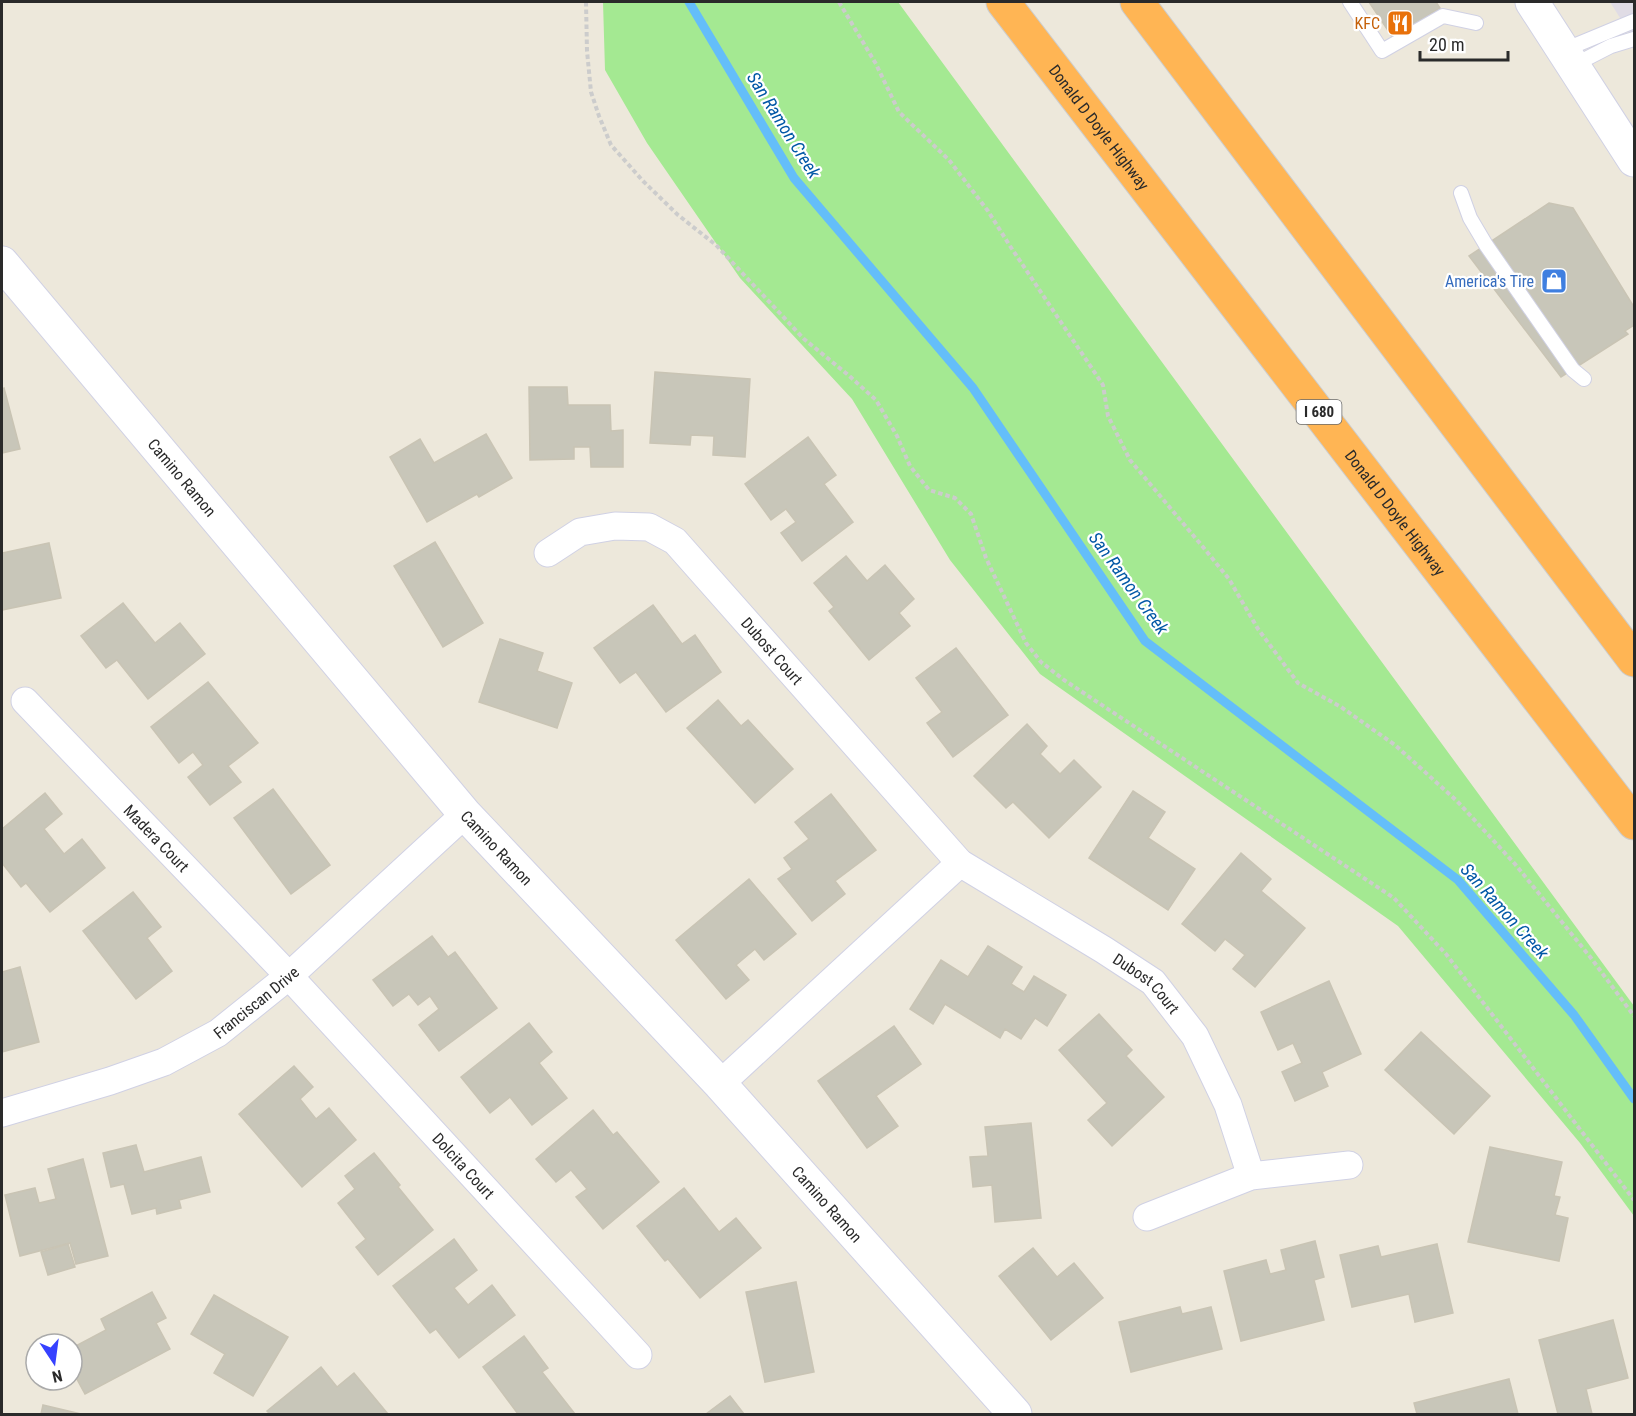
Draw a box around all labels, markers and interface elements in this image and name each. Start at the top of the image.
restaurant icon: KFC [1385,8,1415,38]
place label: KFC [1355,14,1380,33]
scale bar [1420,24,1508,62]
text: 20 m [1429,34,1464,55]
street label: Donald D Doyle Highway [1045,61,1154,194]
water label: San Ramon Creek [743,68,826,183]
shop icon: America's Tire [1539,266,1569,296]
place label: America's Tire [1445,272,1534,291]
road number: I 680 [1296,400,1342,424]
street label: Camino Ramon [144,435,220,520]
street label: Donald D Doyle Highway [1341,446,1450,579]
water label: San Ramon Creek [1085,528,1174,639]
street label: Dubost Court [737,613,807,689]
street label: Madera Court [120,800,193,876]
street label: Camino Ramon [457,806,537,889]
water label: San Ramon Creek [1457,859,1554,964]
street label: Dubost Court [1109,949,1184,1018]
street label: Franciscan Drive [209,962,303,1042]
street label: Dolcita Court [429,1129,499,1203]
street label: Camino Ramon [788,1162,866,1246]
north arrow [24,1332,84,1392]
text: N [50,1366,64,1386]

